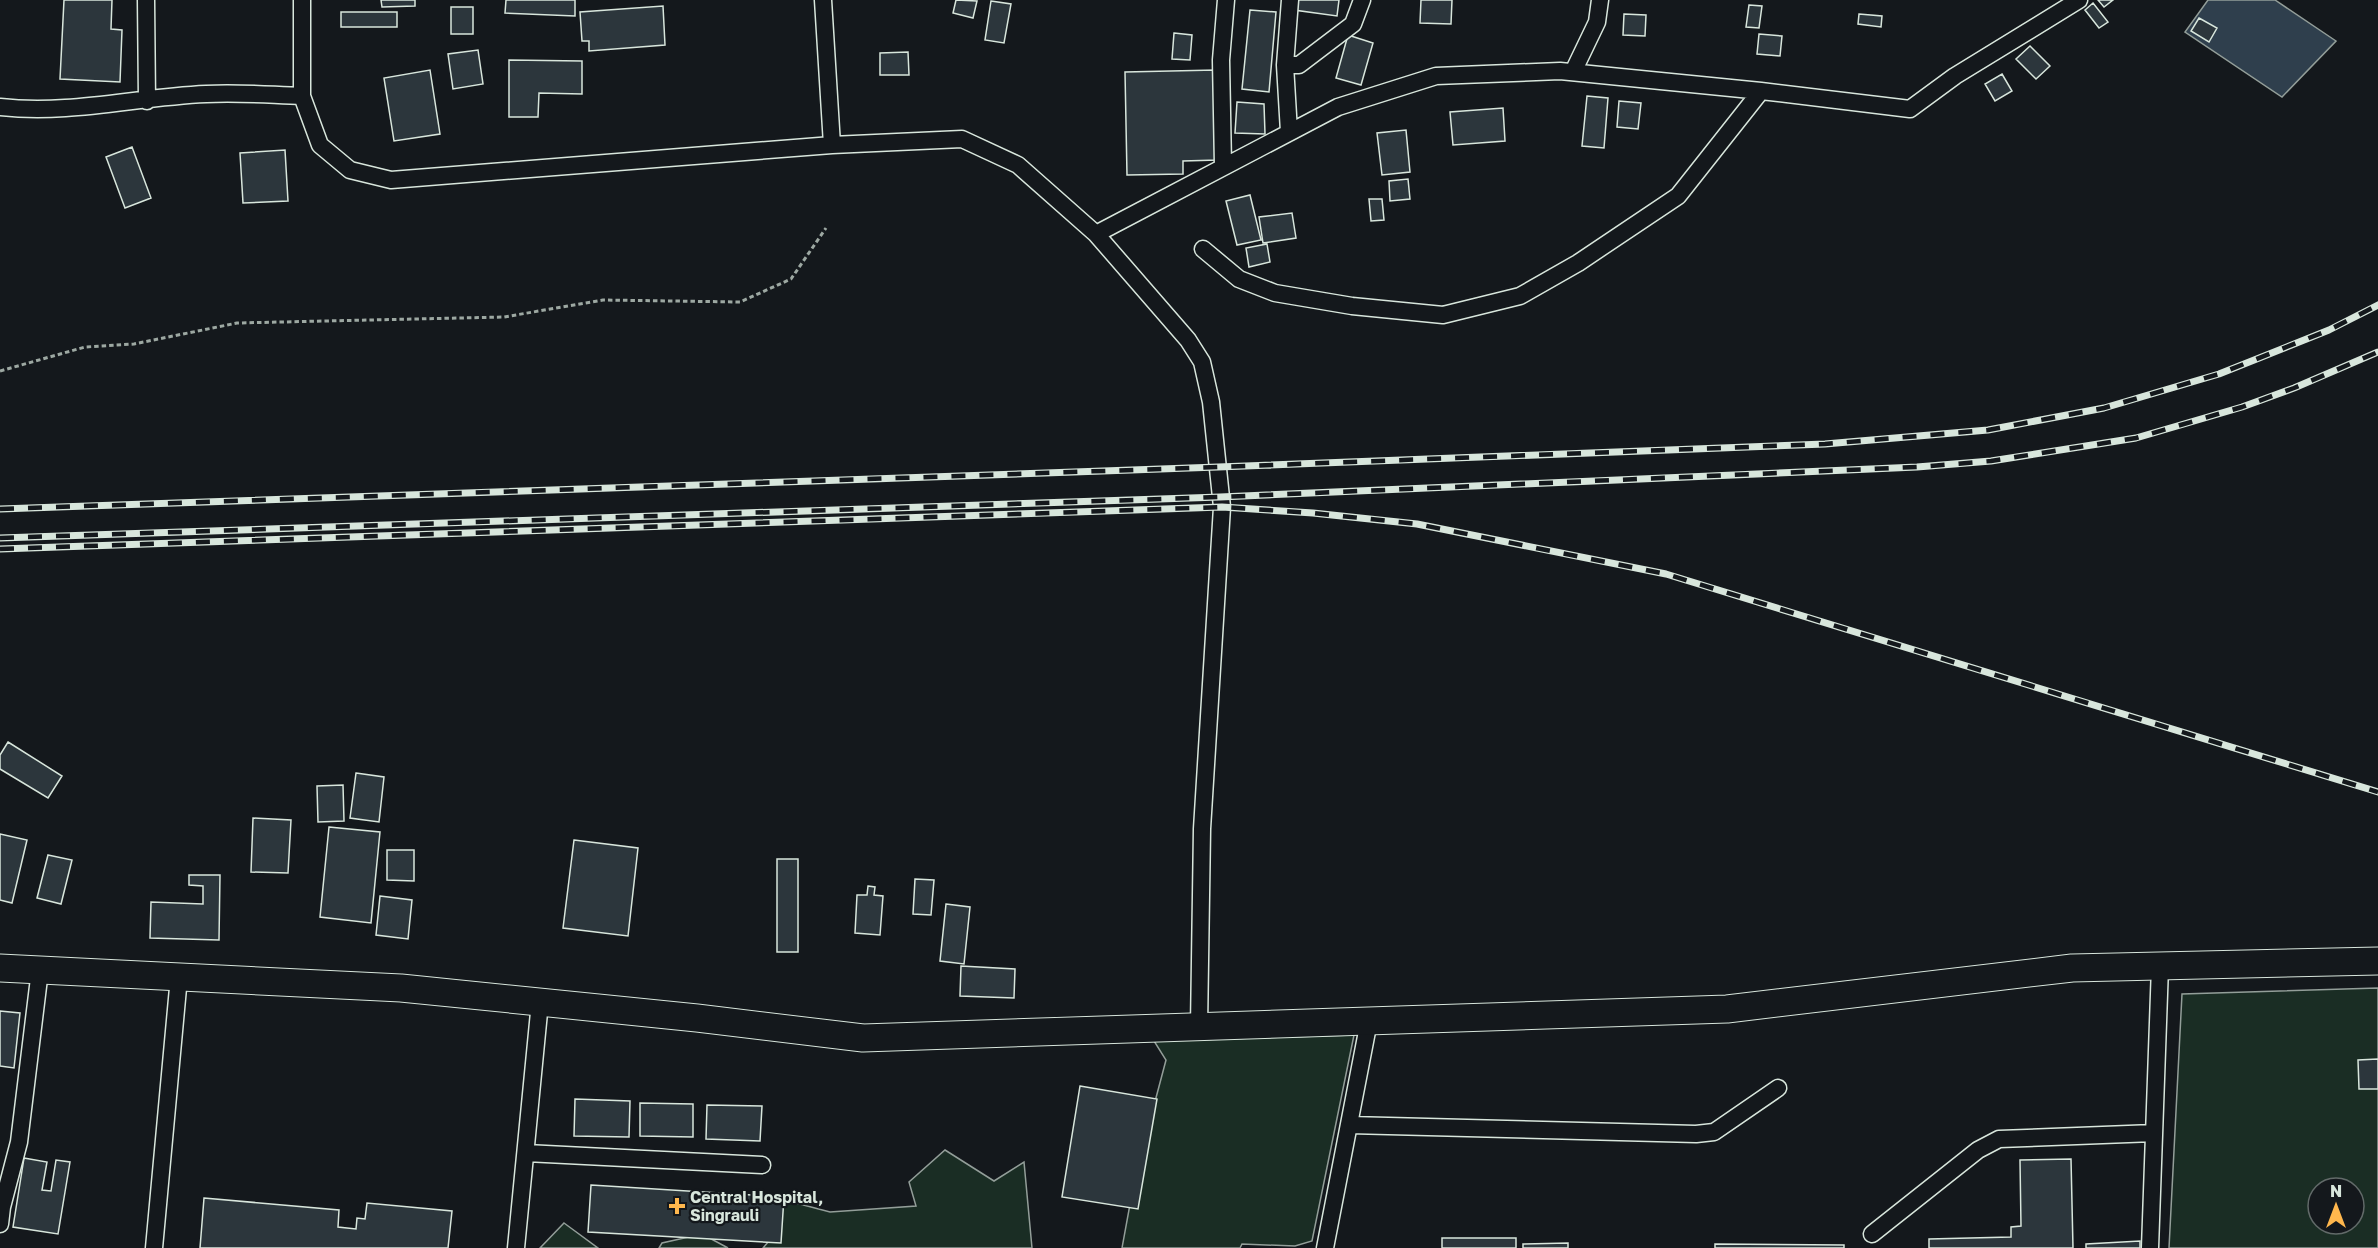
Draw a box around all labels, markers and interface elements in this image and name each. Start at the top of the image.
north arrow [2306,1176,2366,1236]
text: N [2330,1181,2342,1201]
place label: Central Hospital, Singrauli [690,1187,823,1225]
marker: Central Hospital, Singrauli [668,1197,686,1215]

